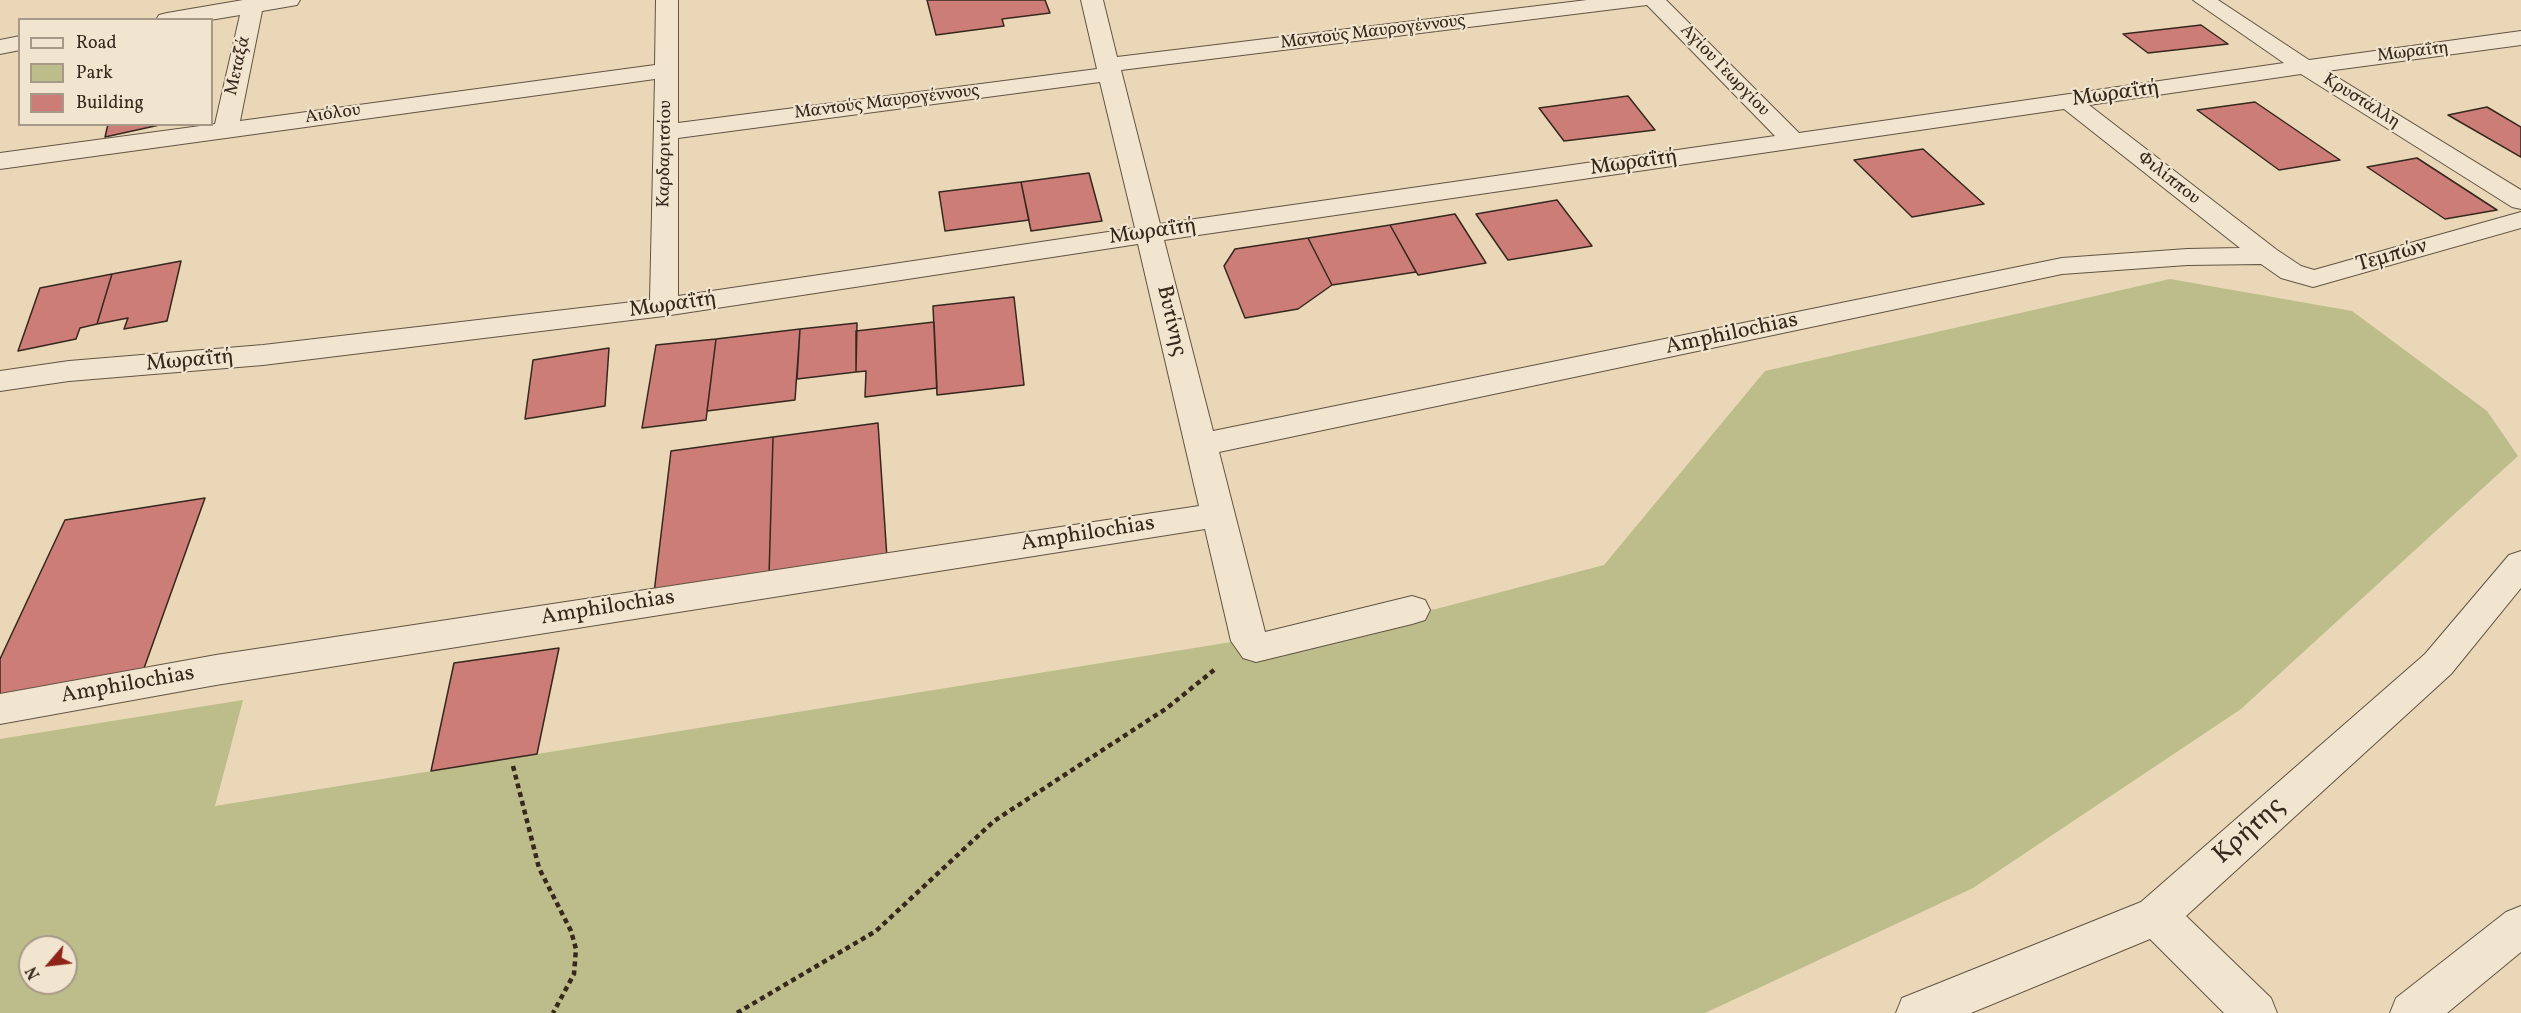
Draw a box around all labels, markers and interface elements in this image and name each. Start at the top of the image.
street label: Μαντούς Μαυρογέννους [1279,11,1467,55]
legend [18,18,213,126]
street label: Αγίου Γεωργίου [1675,20,1773,122]
text: Road [76,31,117,56]
street label: Μεταξά [222,34,256,98]
street label: Μωραΐτη [2376,38,2450,68]
text: Park [76,61,113,86]
street label: Κρυστάλλη [2318,70,2404,134]
street label: Μωραΐτή [2071,76,2161,114]
street label: Μαντούς Μαυρογέννους [793,81,981,125]
text: Building [76,91,144,116]
street label: Αιόλου [304,100,362,130]
street label: Καρδαριτσίου [654,100,678,208]
street label: Μωραΐτή [1589,145,1679,183]
street label: Φιλίππου [2132,148,2204,210]
street label: Μωραΐτή [1108,214,1198,252]
street label: Τεμπών [2354,234,2430,280]
street label: Βυτίνης [1149,283,1191,359]
street label: Μωραΐτή [628,287,718,325]
street label: Amphilochias [1663,308,1801,362]
street label: Μωραΐτή [145,345,235,379]
street label: Amphilochias [1019,511,1157,559]
street label: Amphilochias [539,585,677,633]
street label: Amphilochias [59,661,197,711]
street label: Κρήτης [2208,791,2292,873]
north arrow [18,935,78,995]
text: N [21,962,46,983]

